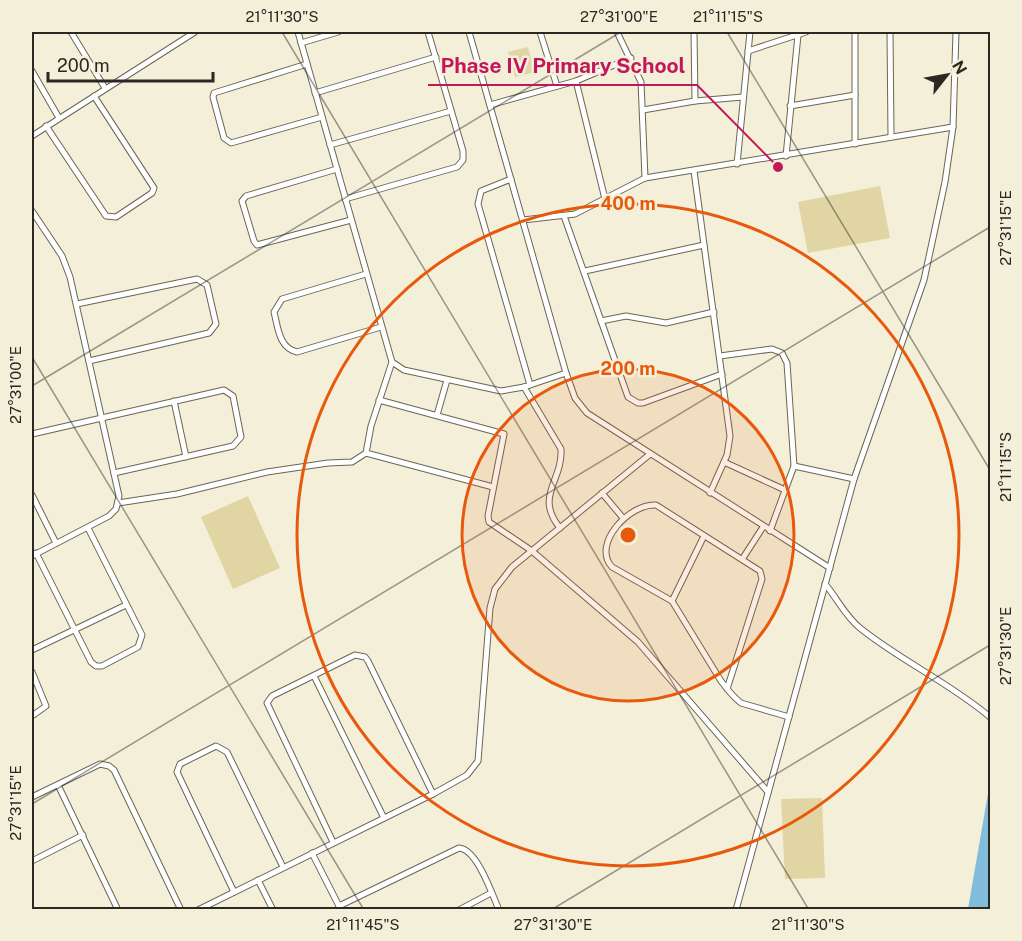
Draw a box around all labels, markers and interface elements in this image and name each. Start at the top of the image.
text: 21°11'30"S [246,8,318,25]
text: 27°31'00"E [580,8,658,25]
text: 21°11'15"S [693,8,763,25]
scale bar [48,45,213,83]
north arrow [917,45,977,105]
callout: Phase IV Primary School [428,46,697,85]
text: Phase IV Primary School [440,53,686,78]
text: 200 m [57,55,110,76]
text: N [948,57,971,78]
text: 27°31'15"E [997,190,1014,266]
text: 400 m [600,193,656,214]
text: 27°31'00"E [7,346,24,424]
text: 200 m [601,358,655,379]
text: 21°11'15"S [997,432,1014,502]
centre of rings [618,525,638,545]
text: 27°31'30"E [997,607,1014,685]
text: 27°31'15"E [7,765,24,841]
text: 21°11'45"S [326,916,400,933]
text: 27°31'30"E [514,916,592,933]
text: 21°11'30"S [772,916,844,933]

